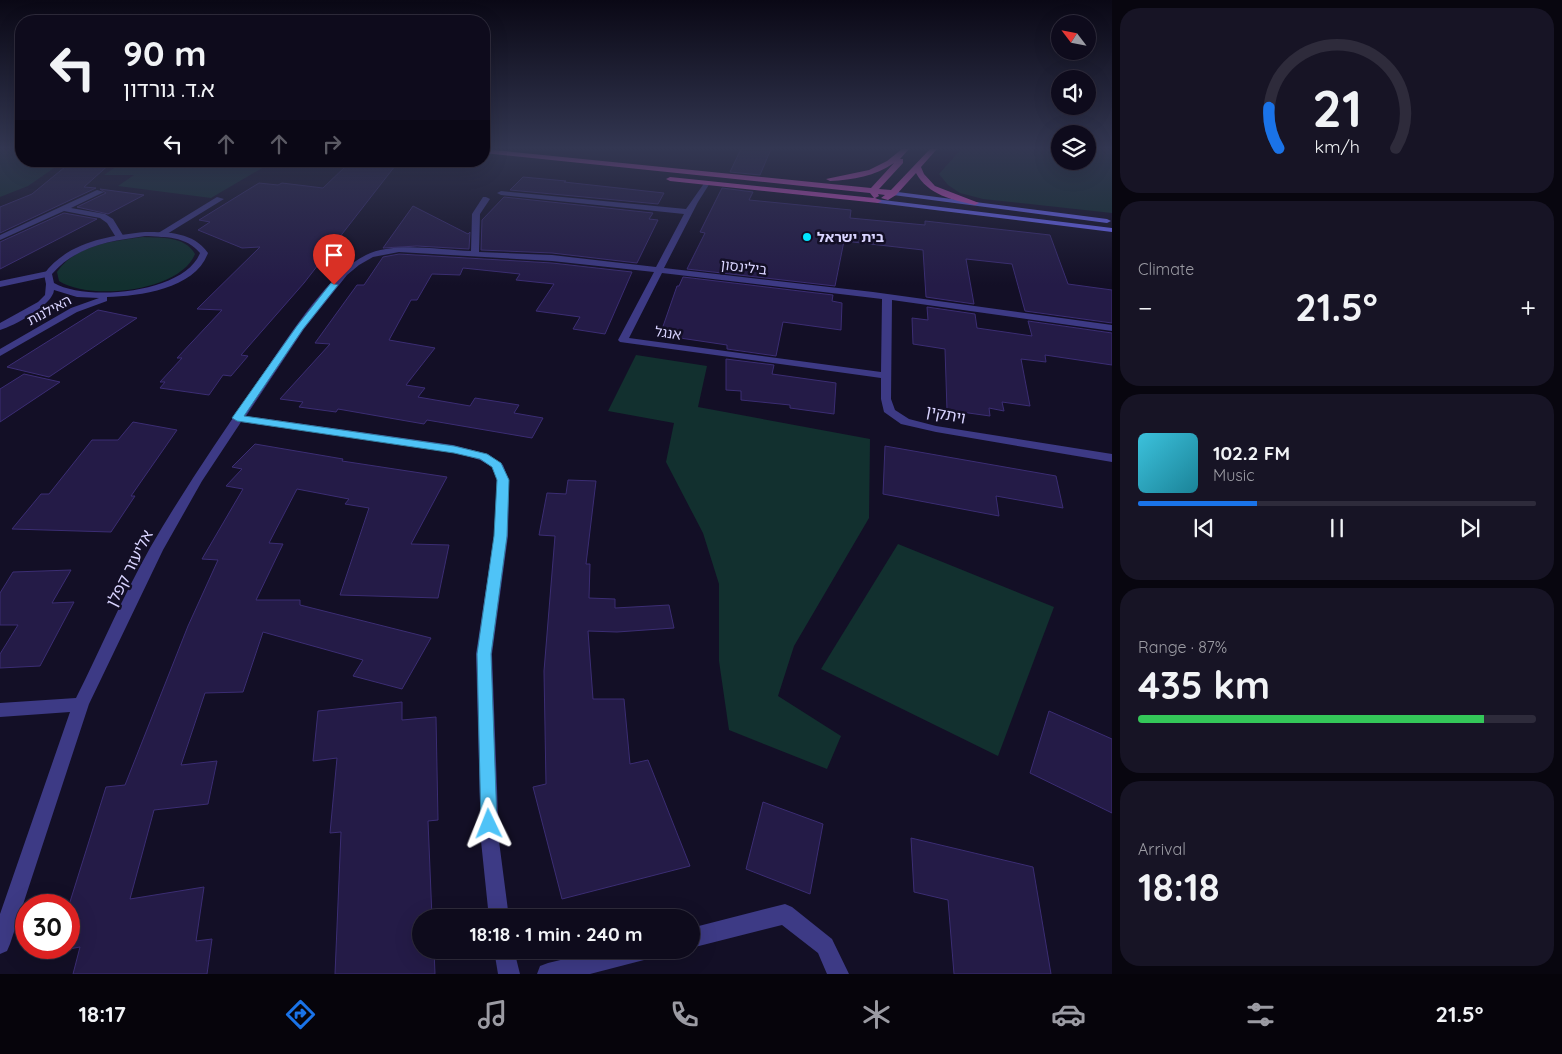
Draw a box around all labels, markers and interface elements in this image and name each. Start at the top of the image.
north arrow [1051,15,1096,60]
map controls [1051,15,1096,170]
text: 90 m [123,31,206,75]
icon: left [40,35,105,100]
button: sound [1051,70,1096,115]
text: א.ד. גורדון [123,75,215,103]
text: 21 [1312,75,1362,140]
button: layers [1051,125,1096,170]
icon: left [159,130,187,158]
icon: ahead [212,130,240,158]
icon: ahead [265,130,293,158]
icon: right [318,130,346,158]
text: km/h [1314,135,1360,157]
place label: בית ישראל [817,228,884,246]
marker: בית ישראל [801,231,813,243]
pin [313,234,355,285]
icon: arrive [320,241,348,269]
street label: בילינסון [720,255,768,279]
text: Climate [1138,259,1194,279]
text: 21.5° [1295,283,1378,331]
text: − [1138,290,1153,325]
text: + [1520,290,1536,325]
street label: האילנות [24,291,74,329]
street label: אנגל [654,322,683,344]
street label: ויתקין [924,400,968,428]
text: 102.2 FM [1213,441,1290,465]
text: Music [1213,465,1255,485]
icon: previous [1190,514,1218,542]
icon: pause [1323,514,1351,542]
icon: next [1456,514,1484,542]
street label: אליעזר קפלן [101,526,157,610]
text: Range · 87% [1138,637,1227,657]
text: 435 km [1138,661,1270,709]
position arrow [462,797,514,849]
text: Arrival [1138,839,1186,859]
text: 18:18 [1138,863,1220,911]
speed limit sign: 30 [15,894,80,959]
text: 18:18 · 1 min · 240 m [469,922,643,946]
icon: directions [283,997,318,1032]
icon: music [475,997,510,1032]
icon: phone [667,997,702,1032]
icon: climate [859,997,894,1032]
icon: car [1051,997,1086,1032]
icon: filters [1243,997,1278,1032]
text: 18:17 [79,1000,126,1028]
text: 21.5° [1435,1000,1483,1028]

